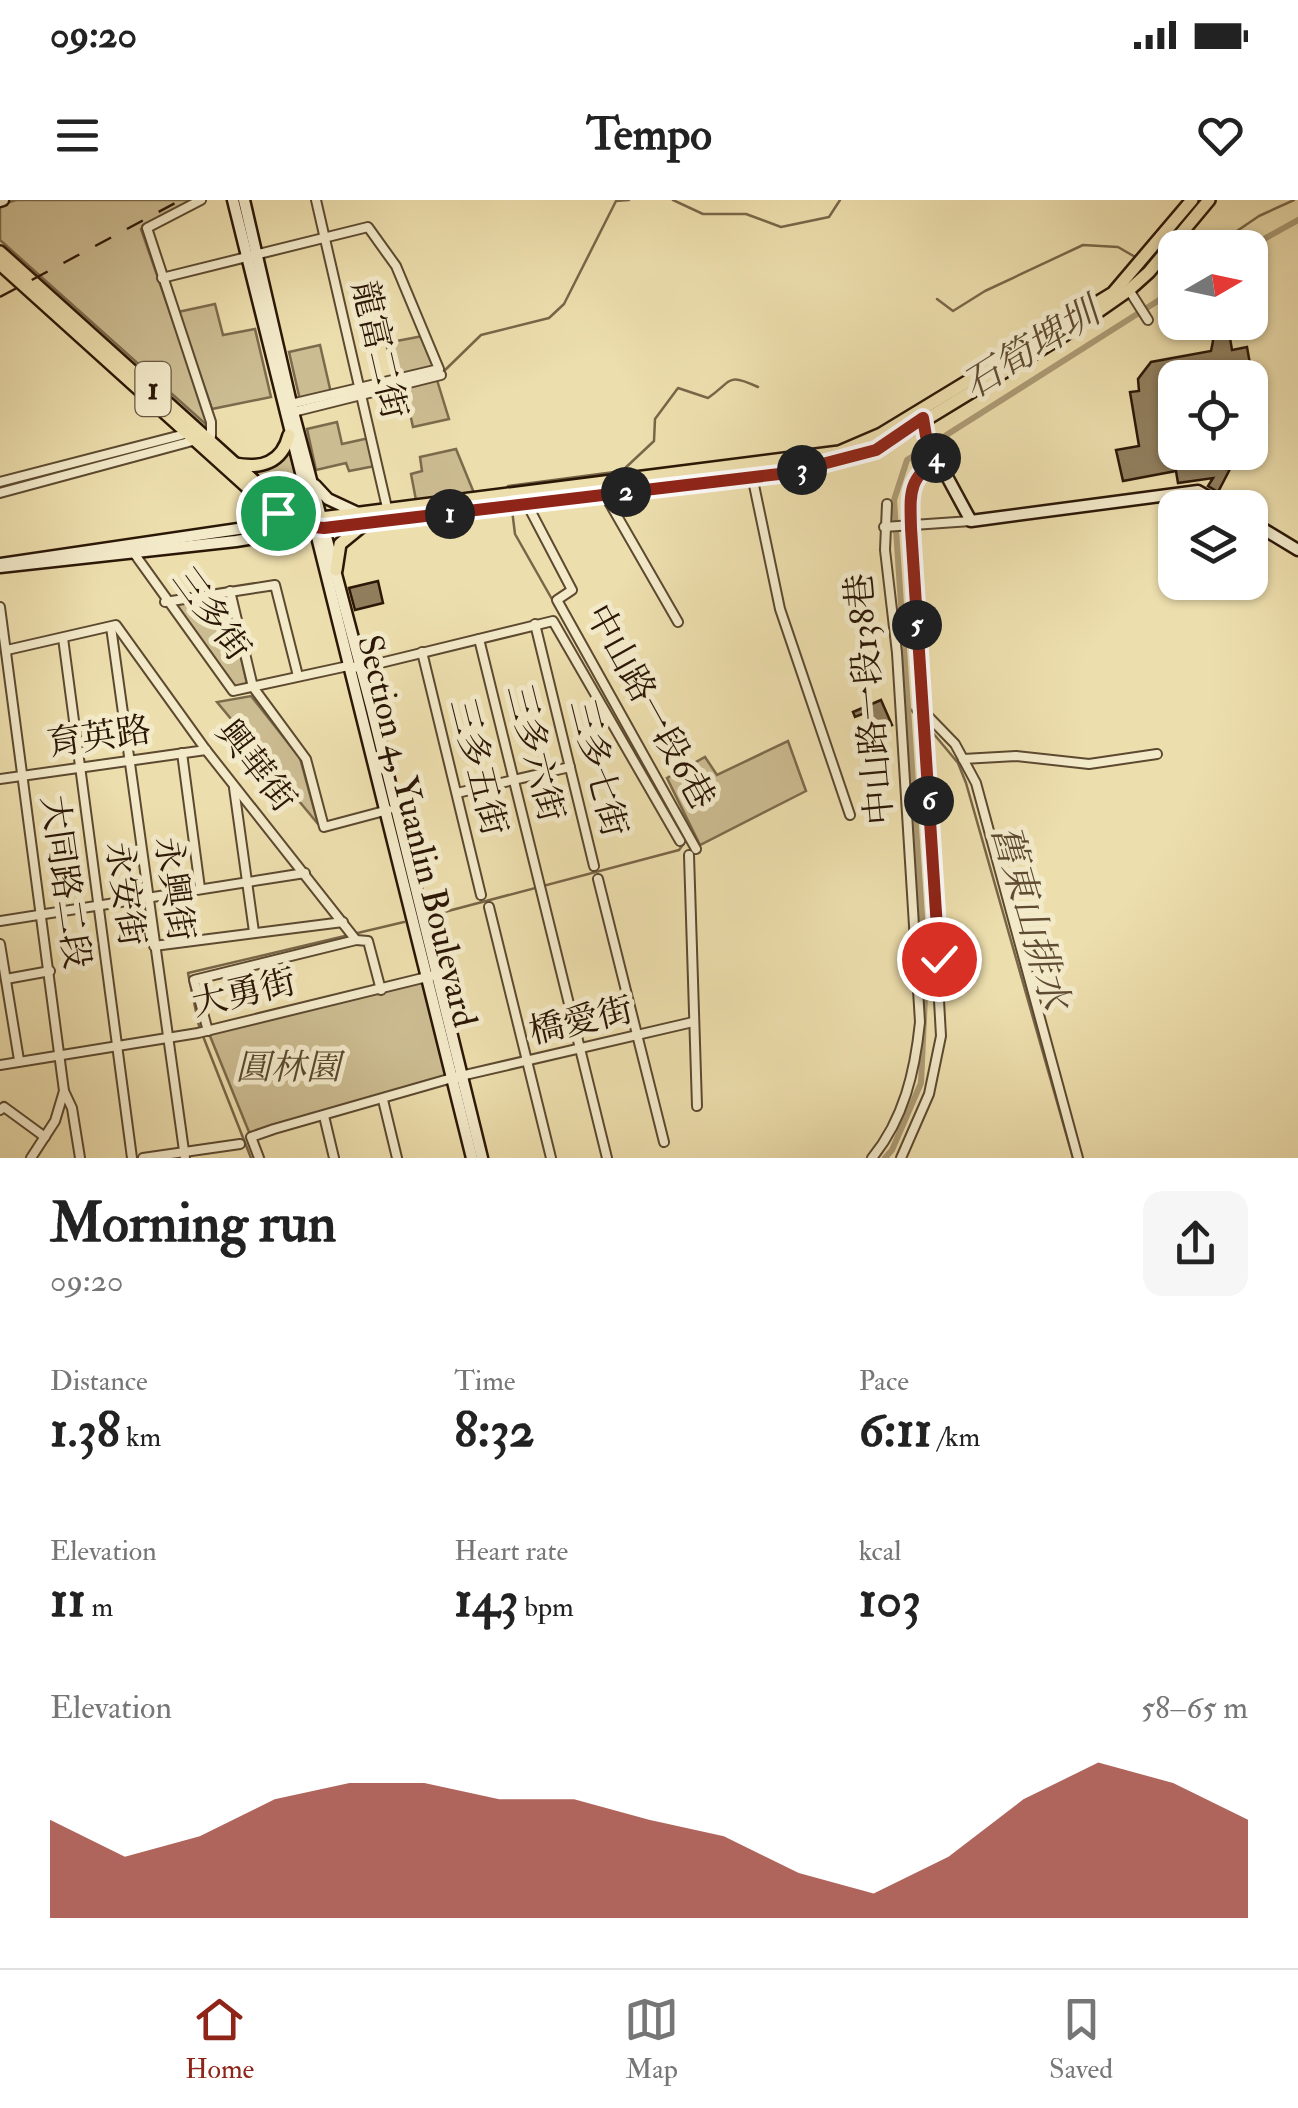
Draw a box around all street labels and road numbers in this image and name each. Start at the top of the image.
street label: 龍富二街 [342,277,416,423]
road number: 1 [136,362,170,416]
street label: 三多街 [162,559,260,669]
street label: 中山路一段138巷 [837,571,903,827]
street label: 中山路一段6巷 [576,597,724,817]
street label: Section 4, Yuanlin Boulevard [347,630,487,1032]
street label: 三多六街 [497,680,573,826]
street label: 三多五街 [440,694,516,840]
street label: 三多七街 [560,695,636,841]
street label: 育英路 [44,708,154,766]
street label: 興華街 [206,711,306,821]
street label: 大同路二段 [31,792,99,972]
street label: 永興街 [145,834,203,944]
street label: 永安街 [96,839,154,949]
street label: 大勇街 [188,960,300,1026]
street label: 橋愛街 [525,988,637,1054]

